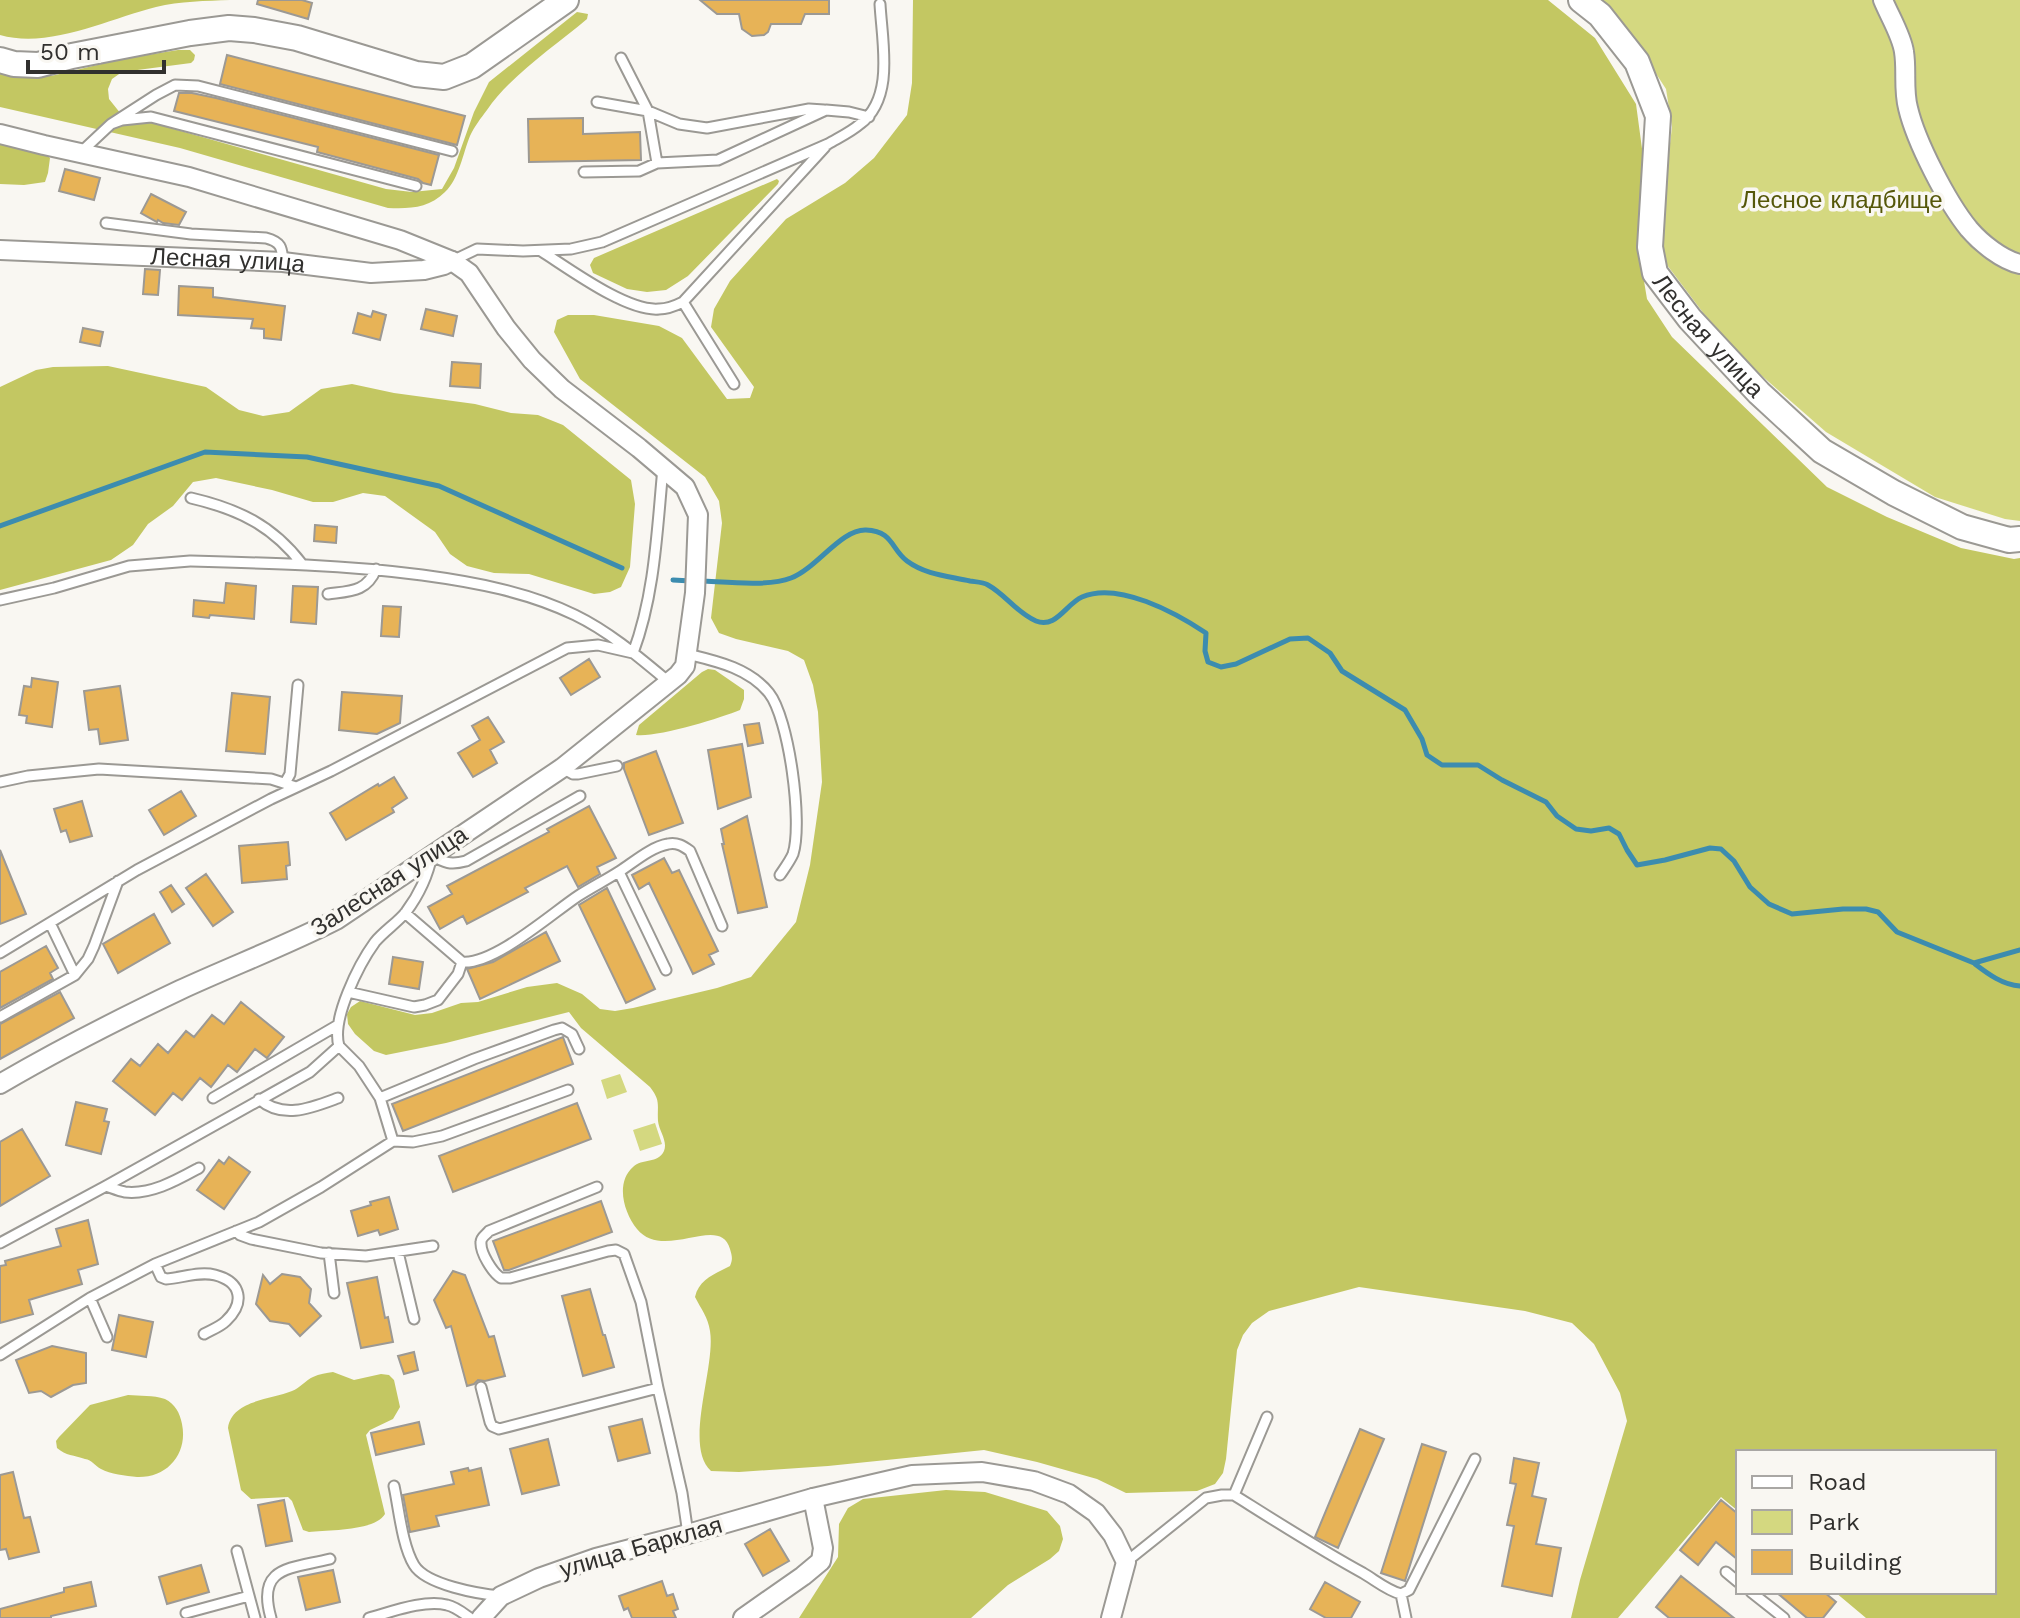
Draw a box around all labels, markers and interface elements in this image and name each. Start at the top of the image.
scale bar [28,24,164,74]
text: 50 m [40,38,100,66]
park label: Лесное кладбище [1741,186,1943,214]
street label: Лесная улица [150,242,307,279]
street label: Лесная улица [1647,268,1770,404]
street label: Залесная улица [305,820,473,942]
legend [1736,1450,1996,1594]
text: Road [1808,1468,1867,1496]
text: Park [1808,1508,1860,1536]
street label: улица Барклая [557,1510,725,1584]
text: Building [1808,1548,1901,1576]

